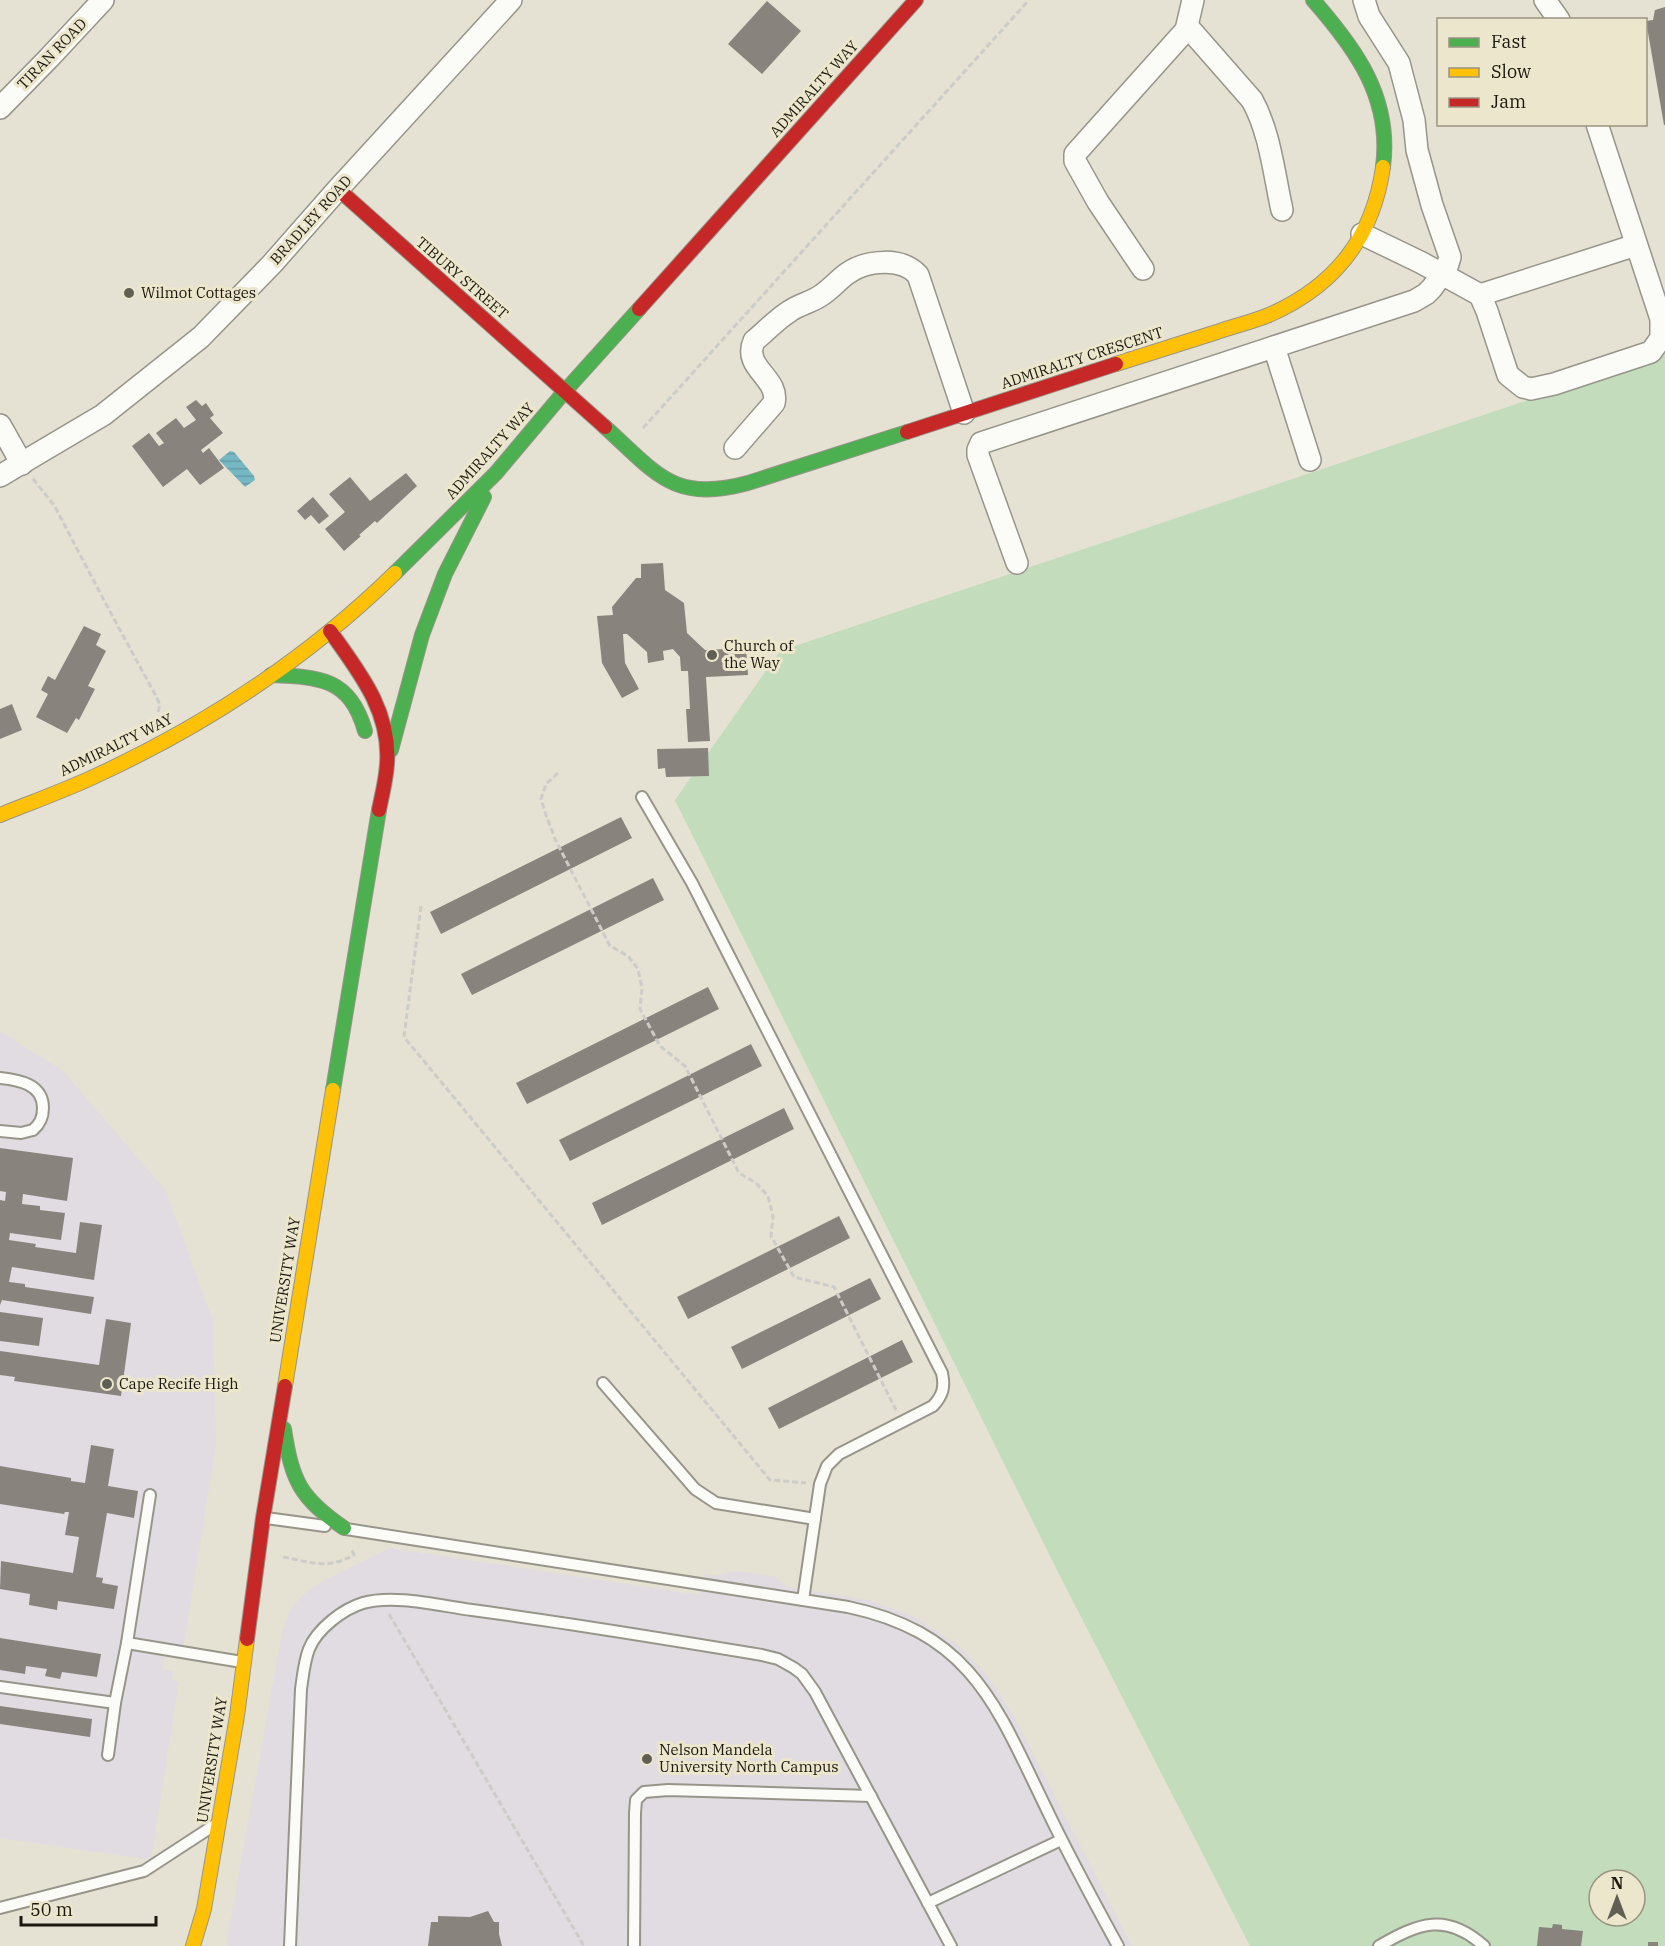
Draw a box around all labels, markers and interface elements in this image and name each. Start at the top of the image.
street label: TIRAN ROAD [13,14,90,93]
legend [1437,18,1647,126]
text: Fast [1491,30,1526,53]
street label: ADMIRALTY WAY [765,36,862,141]
text: Slow [1491,60,1531,83]
text: Jam [1491,90,1526,113]
street label: BRADLEY ROAD [266,171,356,268]
street label: TIBURY STREET [412,232,513,323]
place label: Wilmot Cottages [141,283,256,302]
marker: Wilmot Cottages [122,286,136,300]
street label: ADMIRALTY CRESCENT [998,322,1166,393]
street label: ADMIRALTY WAY [441,398,538,503]
place label: Church of the Way [724,636,794,672]
marker: Church of the Way [705,648,719,662]
street label: ADMIRALTY WAY [56,709,176,780]
street label: UNIVERSITY WAY [265,1215,304,1344]
place label: Cape Recife High [119,1374,239,1393]
marker: Cape Recife High [100,1377,114,1391]
street label: UNIVERSITY WAY [192,1695,231,1824]
place label: Nelson Mandela University North Campus [659,1740,839,1776]
marker: Nelson Mandela University North Campus [640,1752,654,1766]
north arrow [1587,1868,1647,1928]
text: N [1611,1873,1623,1893]
scale bar [21,1889,156,1927]
text: 50 m [30,1898,73,1921]

